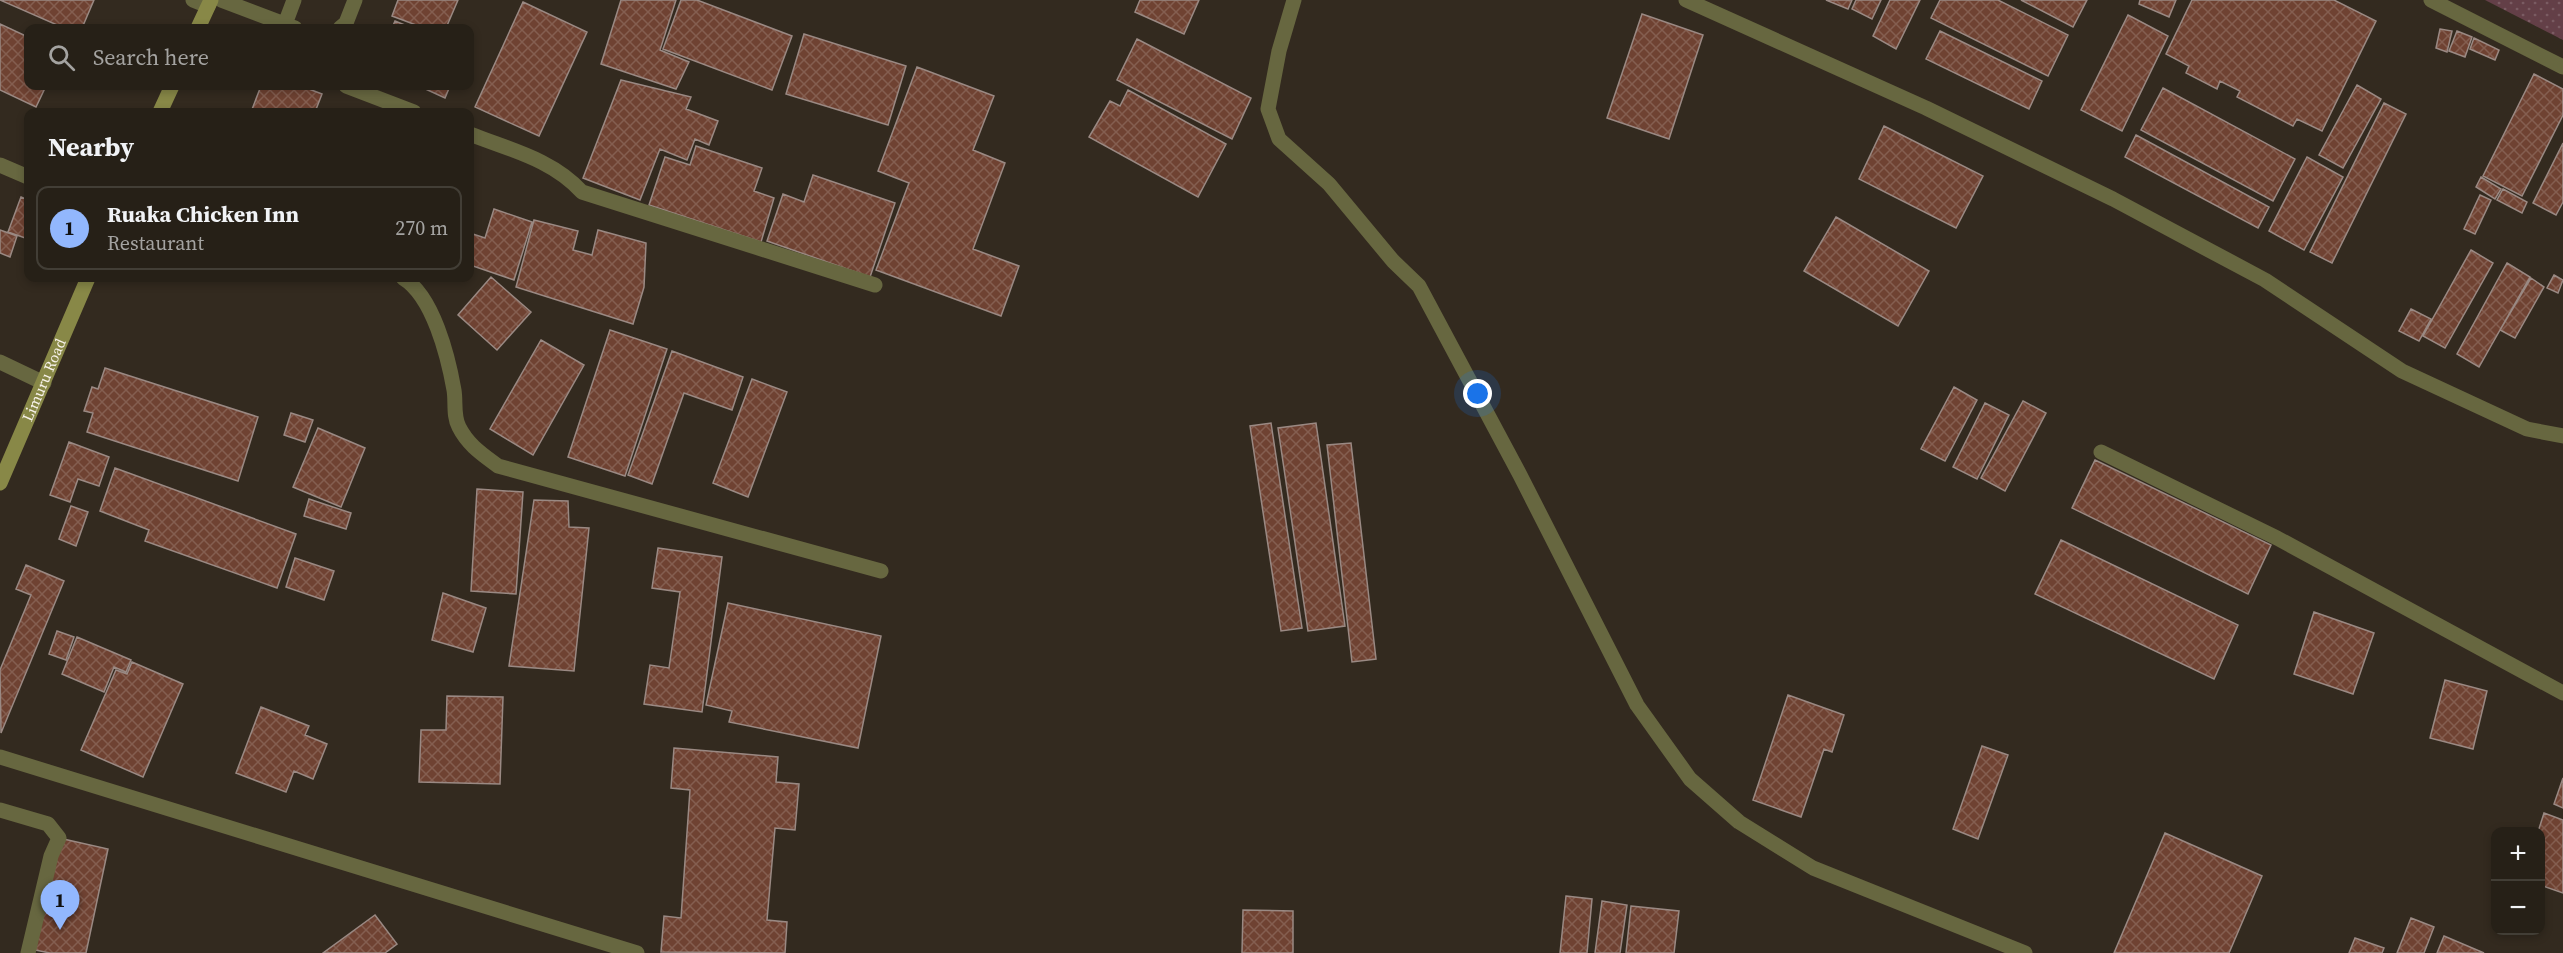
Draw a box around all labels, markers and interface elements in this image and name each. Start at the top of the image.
search box [24,24,474,90]
icon: search [45,41,78,74]
text: Search here [93,42,209,72]
text: Nearby [48,129,134,165]
text: Ruaka Chicken Inn [107,199,299,229]
text: 1 [64,214,75,242]
text: 270 m [395,214,448,242]
text: Restaurant [107,229,204,257]
street label: Limuru Road [17,335,71,425]
your location [1463,379,1492,408]
map controls [2491,827,2545,935]
button: + [2491,827,2545,881]
pin: 1 [40,880,80,930]
button: − [2491,881,2545,935]

